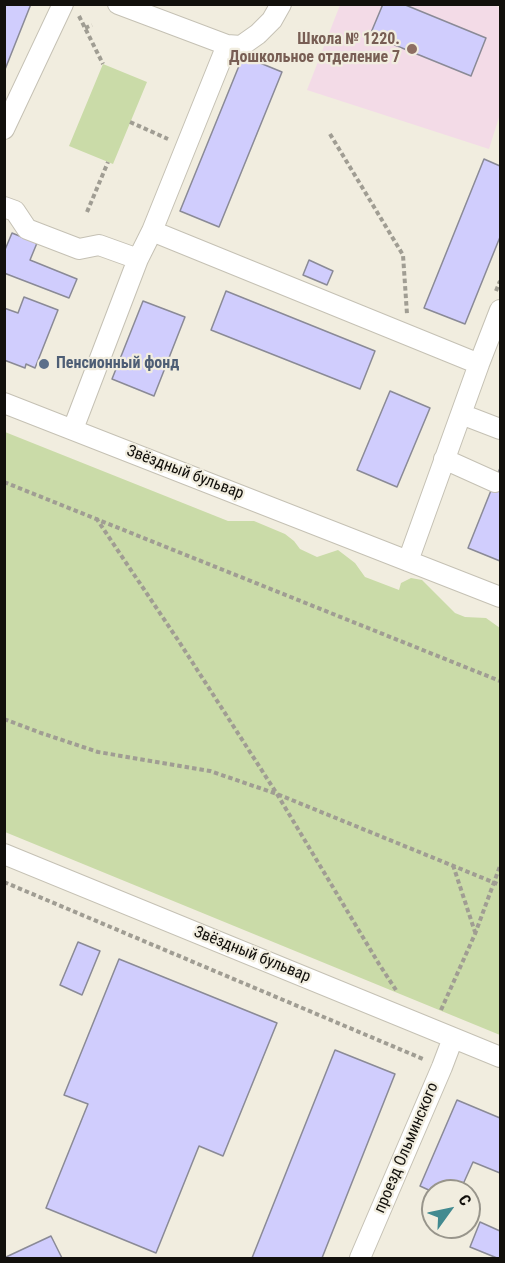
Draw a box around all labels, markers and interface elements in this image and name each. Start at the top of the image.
place label: Школа № 1220. Дошкольное отделение 7 [229,30,400,68]
marker: Школа № 1220. Дошкольное отделение 7 [405,42,419,56]
place label: Пенсионный фонд [56,354,179,374]
marker: Пенсионный фонд [37,357,51,371]
street label: Звёздный бульвар [124,442,246,504]
street label: Звёздный бульвар [191,923,313,987]
street label: проезд Ольминского [371,1080,443,1216]
north arrow [421,1179,481,1239]
text: С [454,1191,475,1209]

